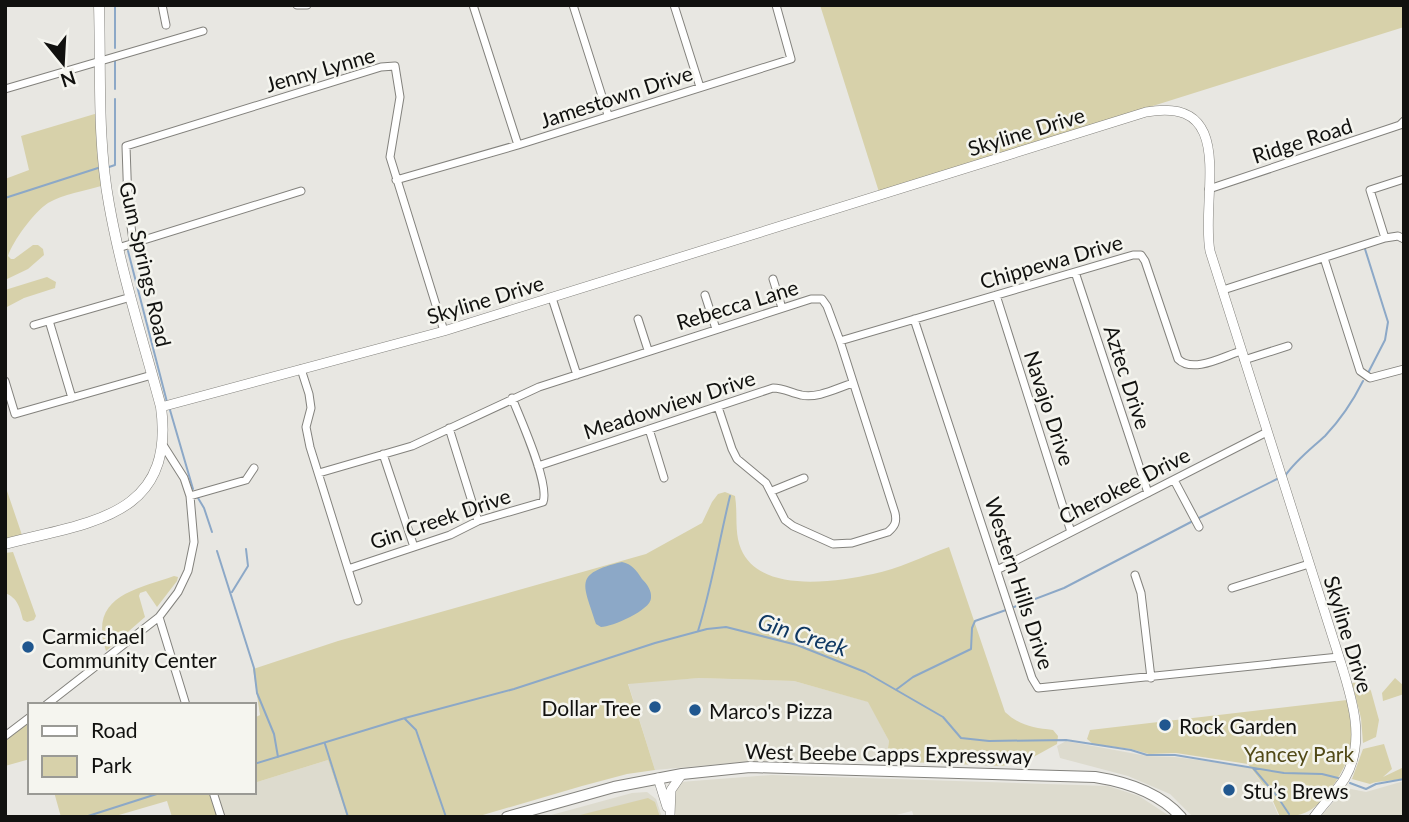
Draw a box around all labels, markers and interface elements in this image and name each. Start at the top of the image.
north arrow [28,28,98,98]
street label: Jenny Lynne [262,41,378,97]
street label: Jamestown Drive [536,60,696,132]
text: N [58,66,79,93]
street label: Skyline Drive [965,101,1087,161]
street label: Ridge Road [1249,112,1355,168]
street label: Gum Springs Road [115,179,177,349]
street label: Chippewa Drive [977,229,1125,293]
street label: Skyline Drive [424,269,546,329]
street label: Rebecca Lane [673,274,801,334]
street label: Aztec Drive [1099,322,1157,432]
street label: Navajo Drive [1020,347,1080,469]
street label: Meadowview Drive [580,364,758,444]
street label: Cherokee Drive [1054,441,1194,529]
street label: Gin Creek Drive [367,482,513,554]
street label: Western Hills Drive [980,494,1060,672]
street label: Skyline Drive [1319,573,1379,695]
water label: Gin Creek [754,606,853,662]
place label: Carmichael Community Center [42,623,217,672]
marker: Carmichael Community Center [20,639,36,655]
place label: Dollar Tree [541,695,641,720]
place label: Marco's Pizza [709,698,833,723]
marker: Dollar Tree [647,699,663,715]
marker: Marco's Pizza [687,702,703,718]
legend [28,703,256,794]
place label: Rock Garden [1179,713,1297,738]
text: Road [91,717,138,742]
marker: Rock Garden [1157,717,1173,733]
street label: West Beebe Capps Expressway [745,738,1033,768]
park label: Yancey Park [1244,741,1354,766]
text: Park [91,752,132,777]
place label: Stu’s Brews [1243,778,1349,803]
marker: Stu’s Brews [1221,782,1237,798]

